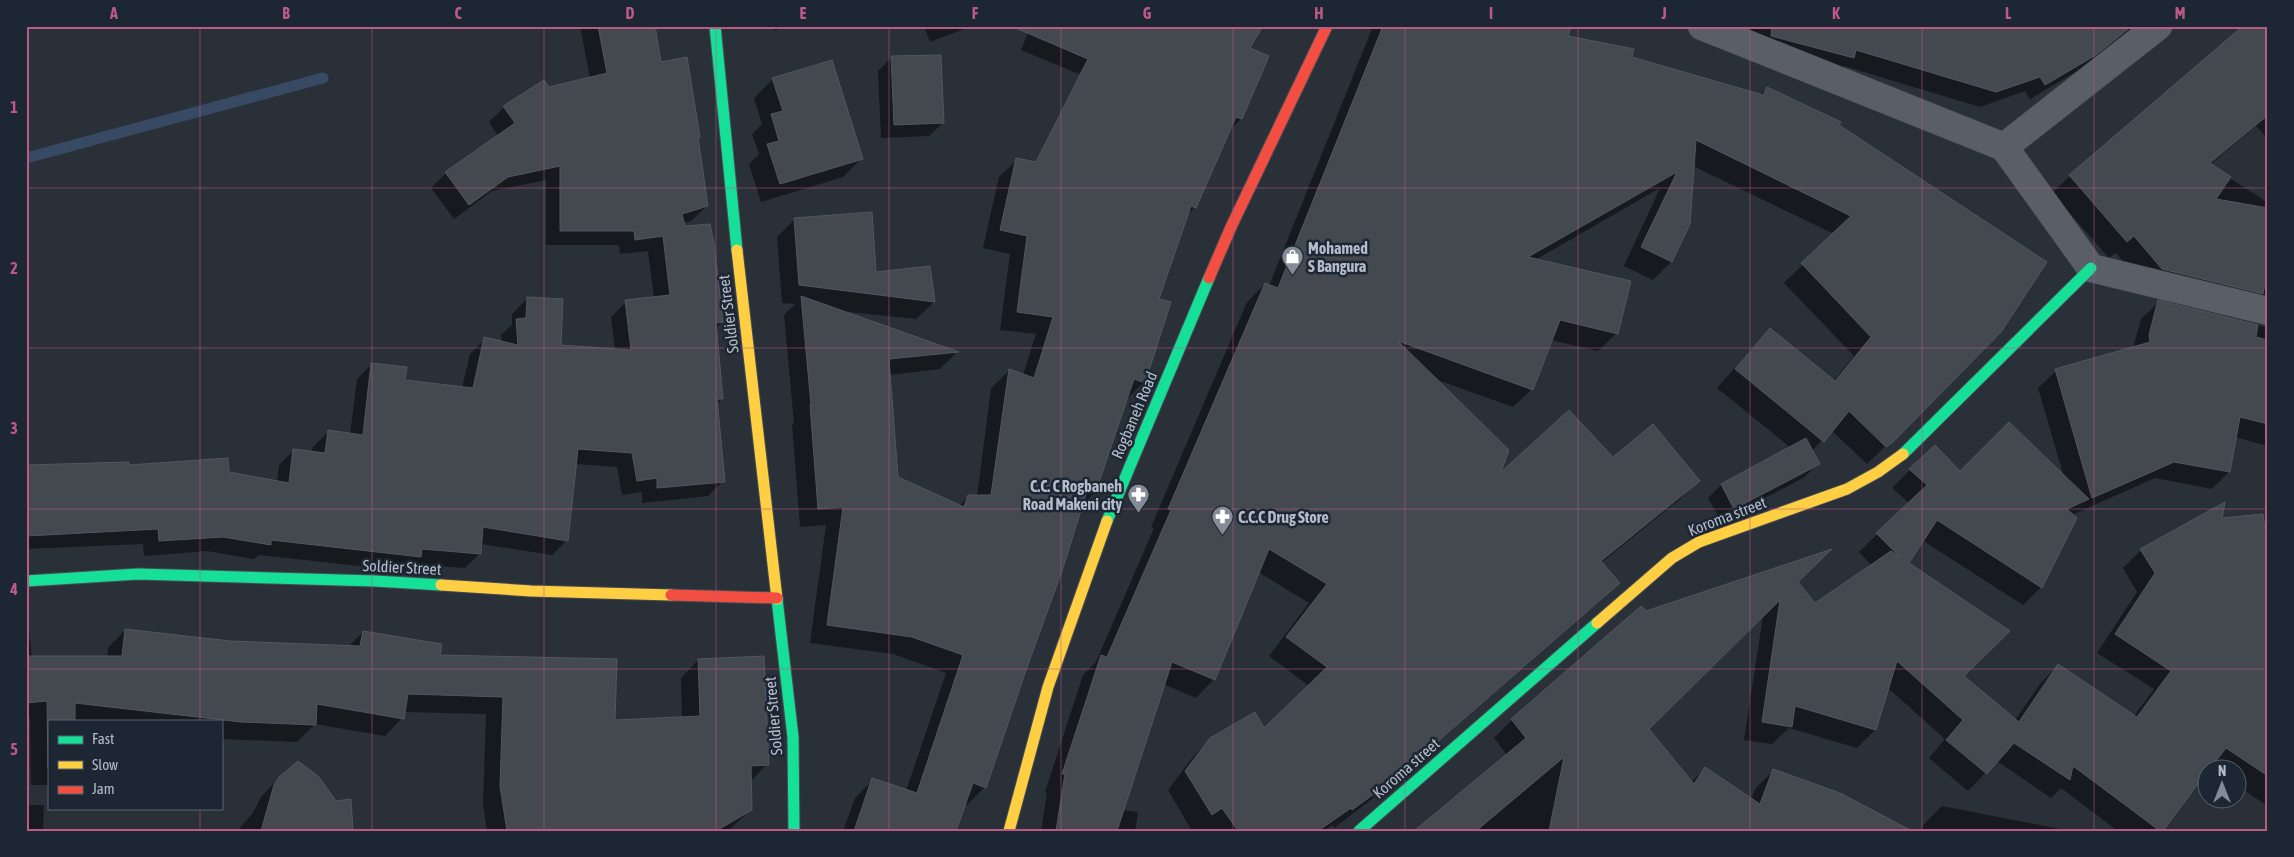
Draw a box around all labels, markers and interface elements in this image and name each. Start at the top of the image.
text: A [109,4,118,22]
text: B [282,4,290,22]
text: C [454,4,462,22]
text: D [626,4,635,22]
text: E [800,4,807,22]
text: F [972,4,979,22]
text: G [1143,4,1152,22]
text: H [1314,4,1324,22]
text: I [1489,4,1493,22]
text: J [1660,4,1667,22]
text: K [1832,4,1840,22]
text: L [2005,4,2012,22]
text: M [2175,4,2185,22]
text: 1 [10,98,18,116]
place label: Mohamed S Bangura [1308,239,1368,275]
shop icon: Mohamed S Bangura [1280,245,1304,276]
text: 2 [10,259,18,277]
street label: Soldier Street [714,273,742,354]
street label: Rogbaneh Road [1108,369,1161,462]
text: 3 [10,419,18,437]
place label: C.C. C Rogbaneh Road Makeni city [1023,477,1122,513]
pharmacy icon: C.C. C Rogbaneh Road Makeni city [1126,483,1150,514]
street label: Koroma street [1685,493,1769,539]
pharmacy icon: C.C.C Drug Store [1210,505,1234,536]
place label: C.C.C Drug Store [1238,508,1329,526]
street label: Soldier Street [362,556,442,578]
text: 4 [9,580,18,598]
street label: Soldier Street [761,676,785,756]
legend [48,720,222,810]
text: Fast [92,730,114,747]
street label: Koroma street [1369,734,1443,802]
text: 5 [10,740,18,758]
text: Slow [92,756,118,773]
north arrow [2196,760,2246,810]
text: N [2218,763,2226,779]
text: Jam [92,780,115,797]

